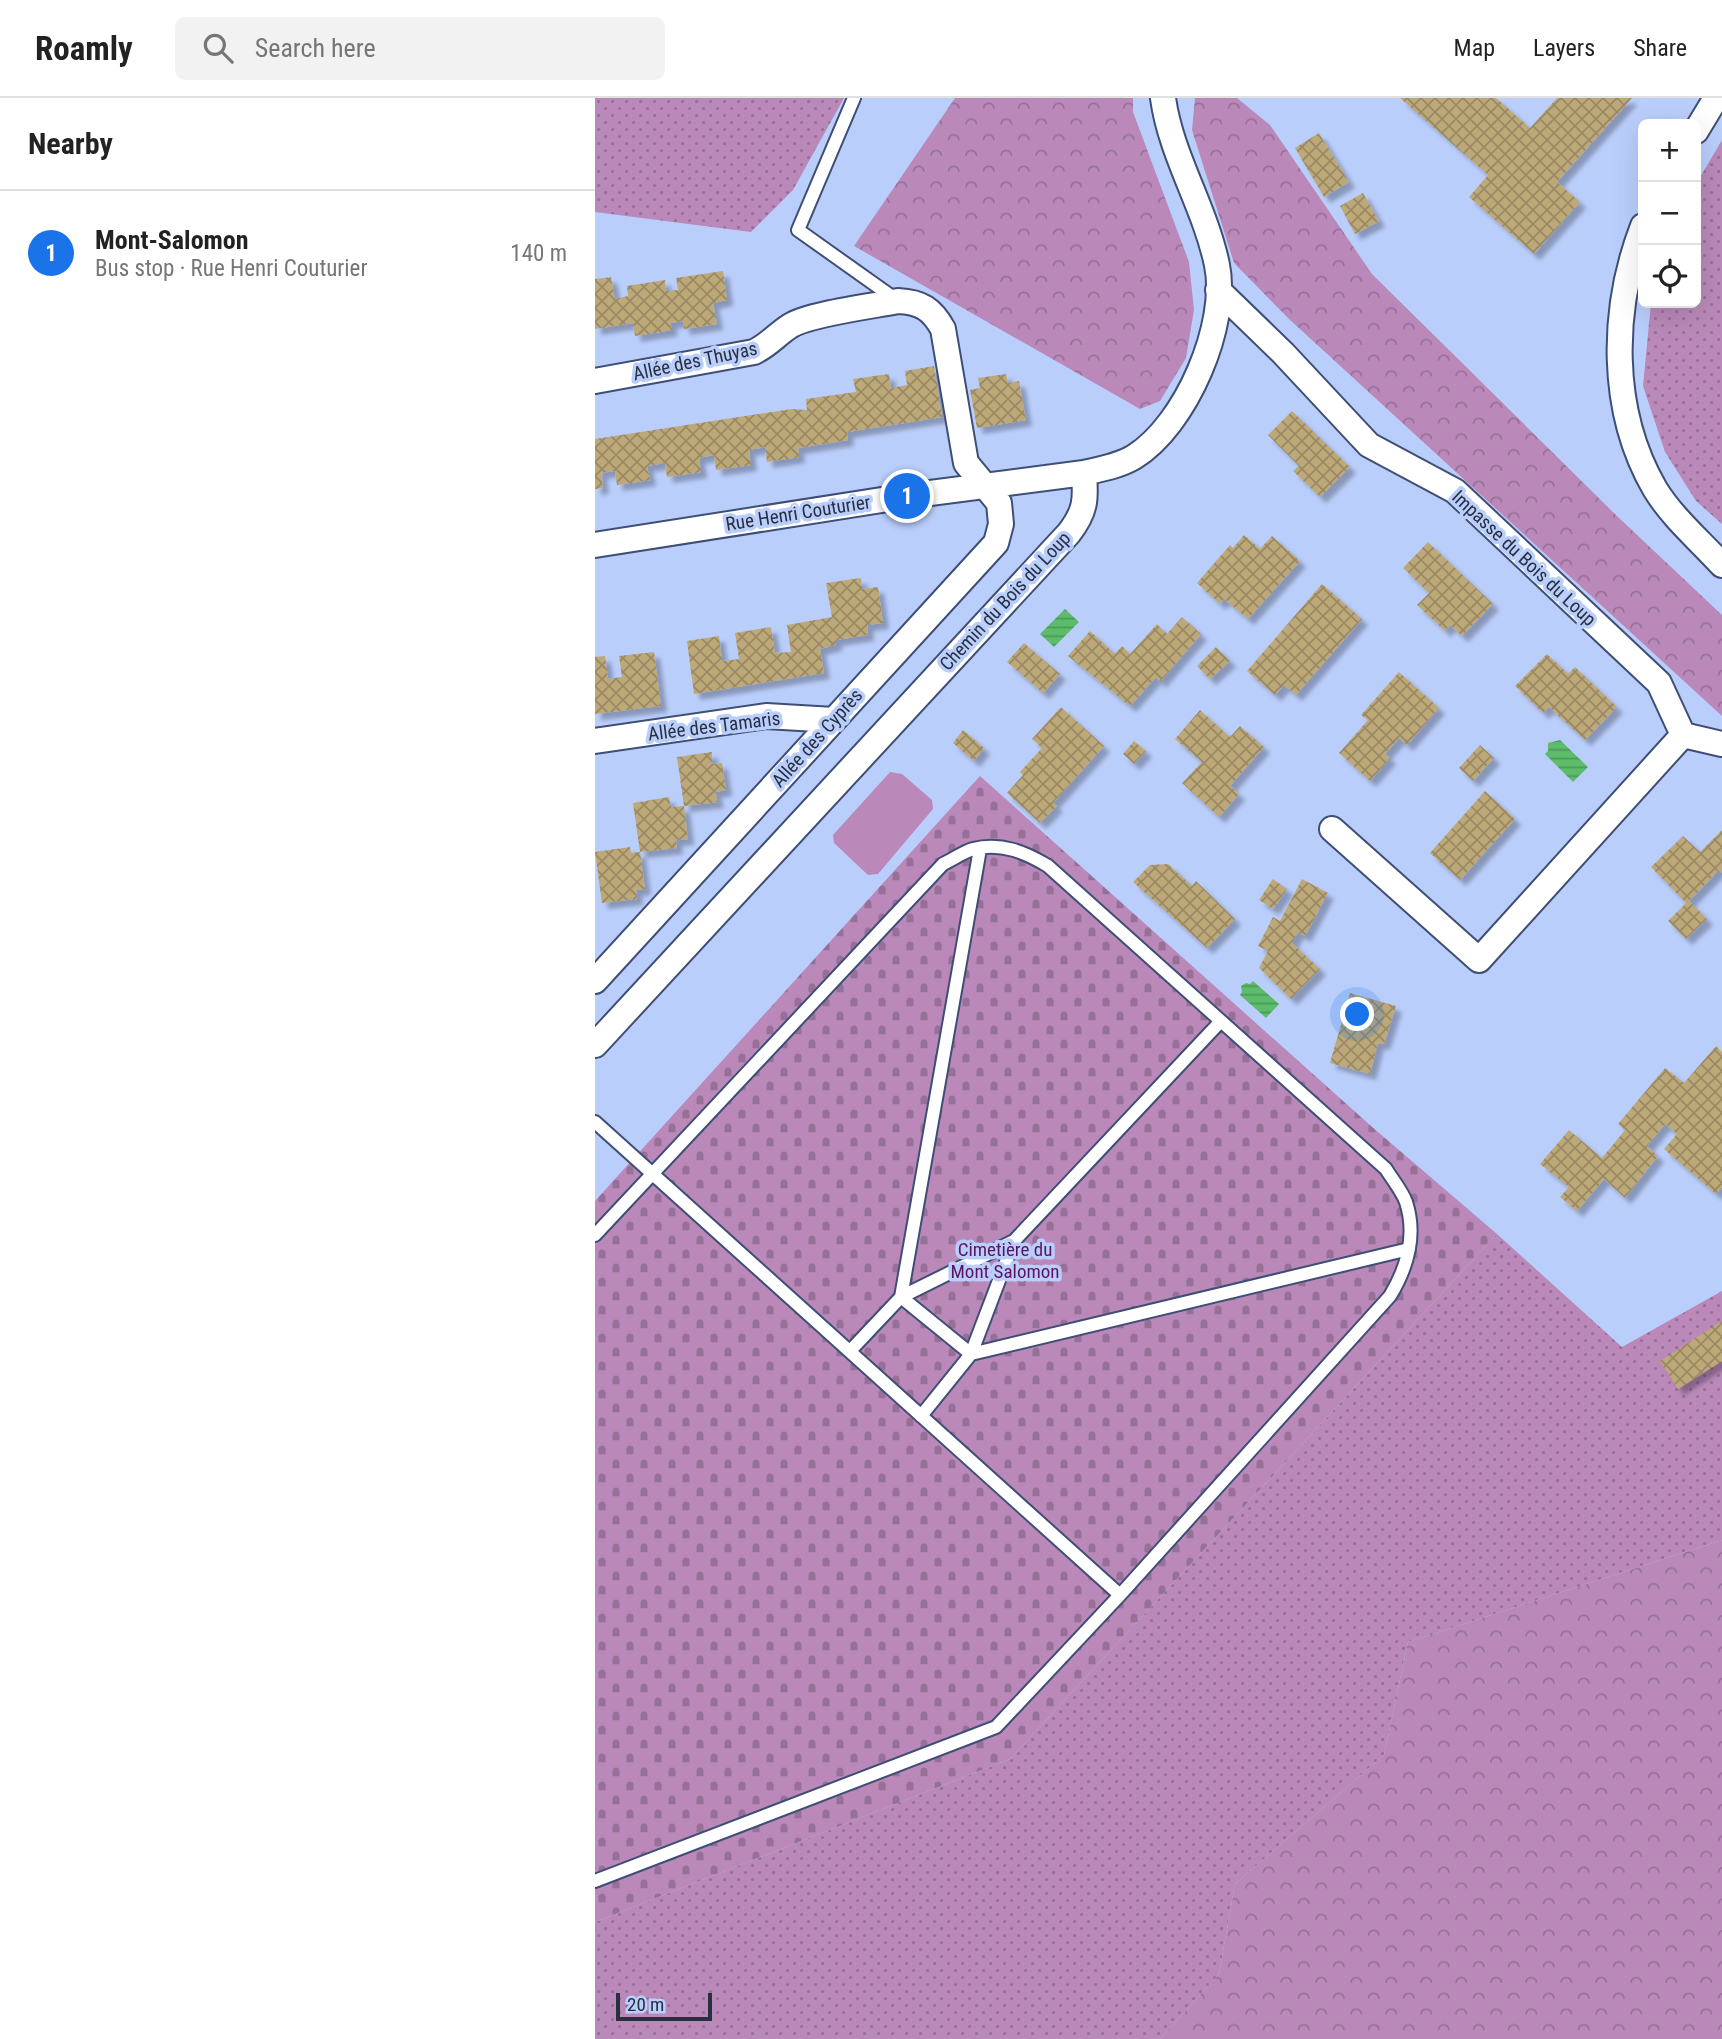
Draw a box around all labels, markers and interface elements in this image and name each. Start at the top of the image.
search box [175,17,665,80]
text: Roamly [35,29,133,68]
icon: search [199,29,237,67]
text: Search here [255,33,376,63]
text: Map [1454,34,1495,62]
text: Layers [1533,34,1595,62]
text: Share [1633,34,1687,62]
map controls [1638,119,1701,308]
button: + [1638,119,1701,182]
text: Nearby [28,126,113,161]
button: − [1638,182,1701,245]
text: Mont-Salomon [95,225,249,255]
text: 1 [45,240,57,267]
text: 140 m [510,240,567,267]
button: locate [1638,245,1701,308]
text: Bus stop · Rue Henri Couturier [95,255,367,282]
street label: Allée des Thuyas [631,337,759,385]
pin: 1 [884,470,930,522]
street label: Impasse du Bois du Loup [1447,485,1601,631]
street label: Rue Henri Couturier [724,490,872,536]
street label: Chemin du Bois du Loup [935,527,1075,675]
street label: Allée des Cyprès [767,684,867,792]
street label: Allée des Tamaris [647,706,781,746]
your location [1340,997,1374,1031]
park label: Cimetière du Mont Salomon [951,1238,1059,1283]
scale bar [616,1990,712,2022]
text: 20 m [627,1993,664,2016]

